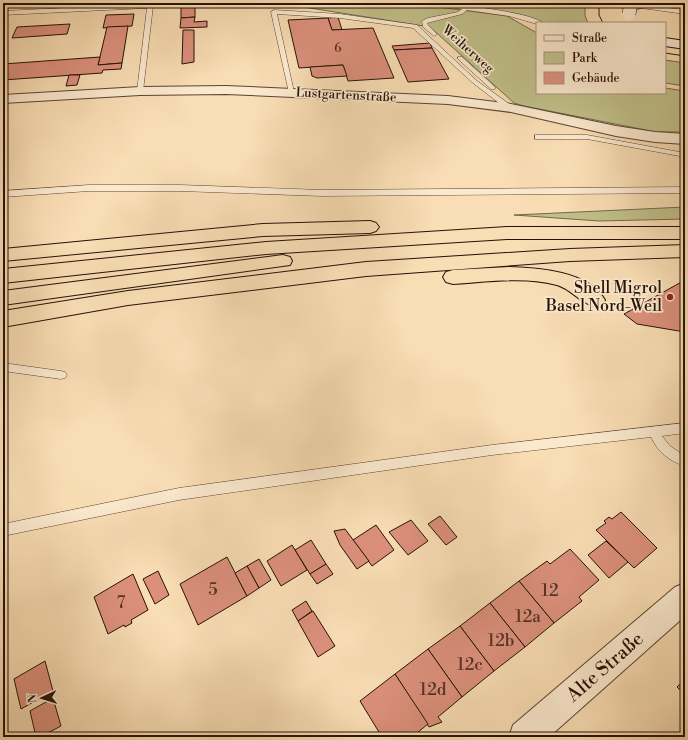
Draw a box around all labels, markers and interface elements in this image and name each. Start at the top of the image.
street label: Weiherweg [438,21,497,77]
legend [536,22,666,94]
text: Straße [572,31,607,46]
house number: 6 [334,41,342,56]
text: Park [572,51,598,66]
text: Gebäude [572,71,620,86]
street label: Lustgartenstraße [295,84,397,106]
place label: Shell Migrol Basel Nord-Weil [545,278,662,316]
marker: Shell Migrol Basel Nord-Weil [665,292,675,302]
house number: 5 [208,579,218,601]
house number: 12 [541,580,559,602]
house number: 7 [117,592,126,614]
house number: 12a [515,606,541,628]
street label: Alte Straße [561,627,648,708]
house number: 12b [487,630,515,652]
house number: 12c [457,654,483,676]
north arrow [22,678,62,718]
house number: 12d [419,679,447,701]
text: N [26,694,40,703]

